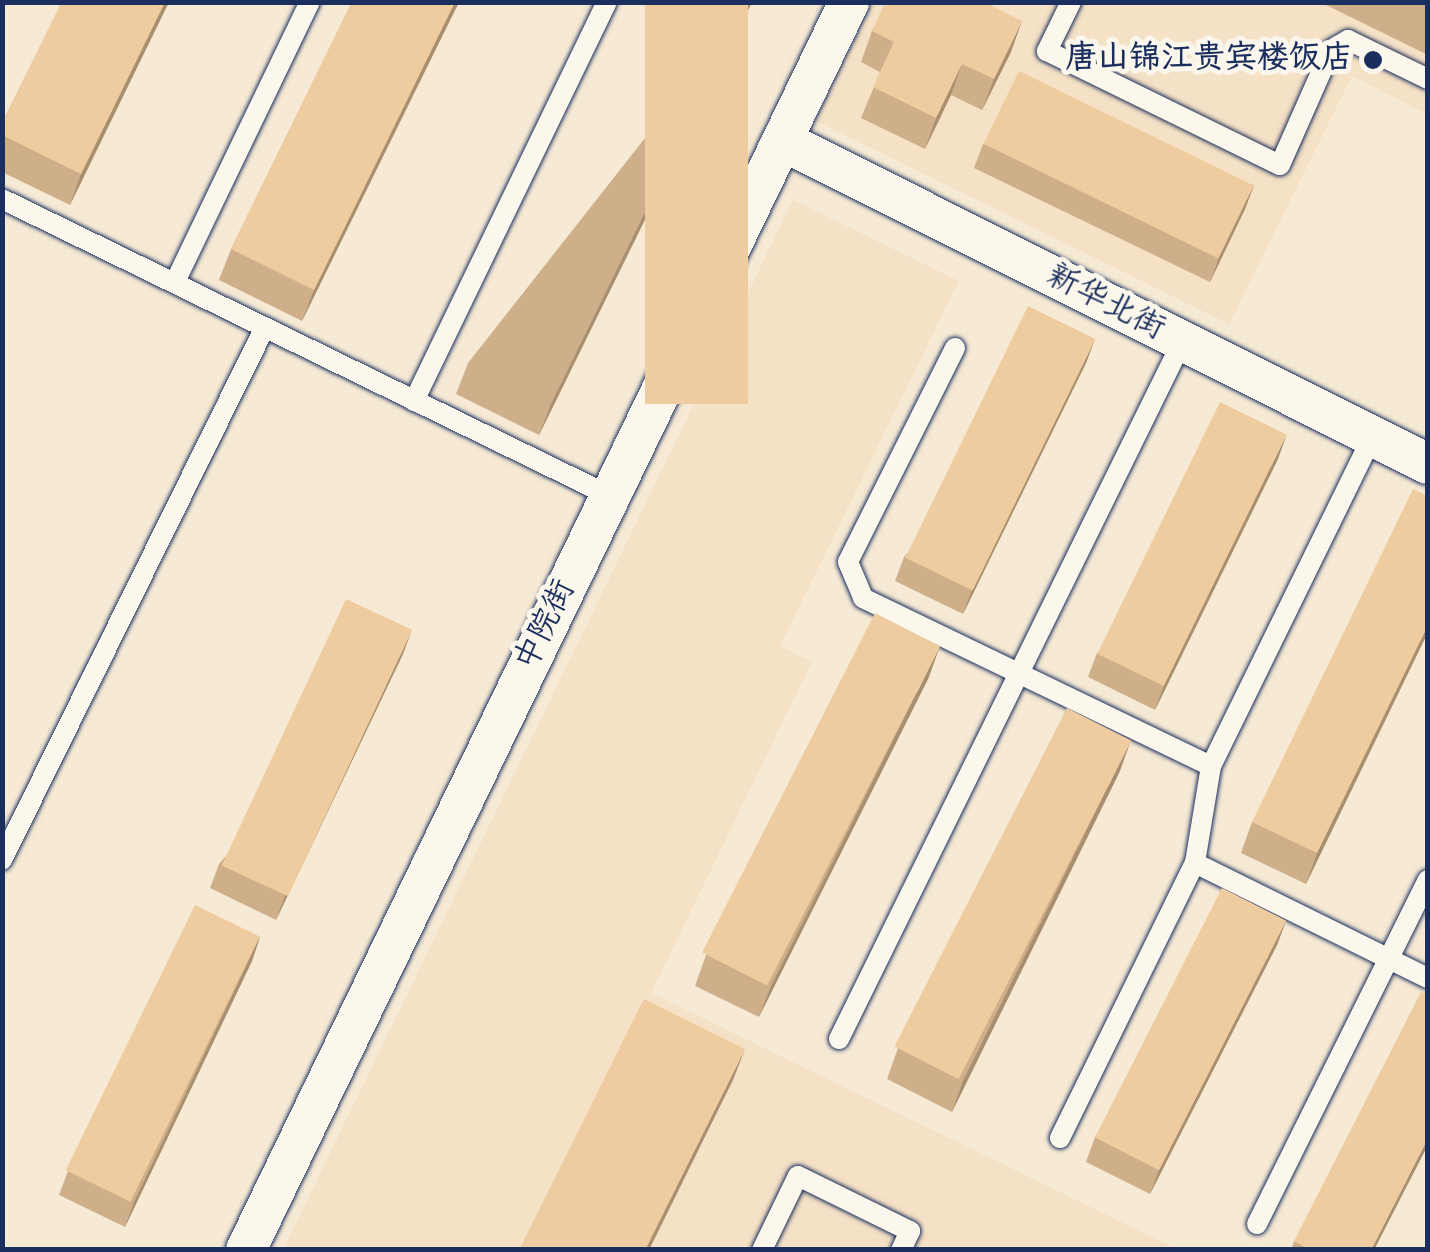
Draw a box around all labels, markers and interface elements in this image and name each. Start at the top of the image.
place label: 唐山锦江贵宾楼饭店 [1065,41,1353,79]
marker: 唐山锦江贵宾楼饭店 [1362,49,1384,71]
street label: 新华北街 [1039,258,1171,350]
street label: 中院街 [509,574,585,678]

